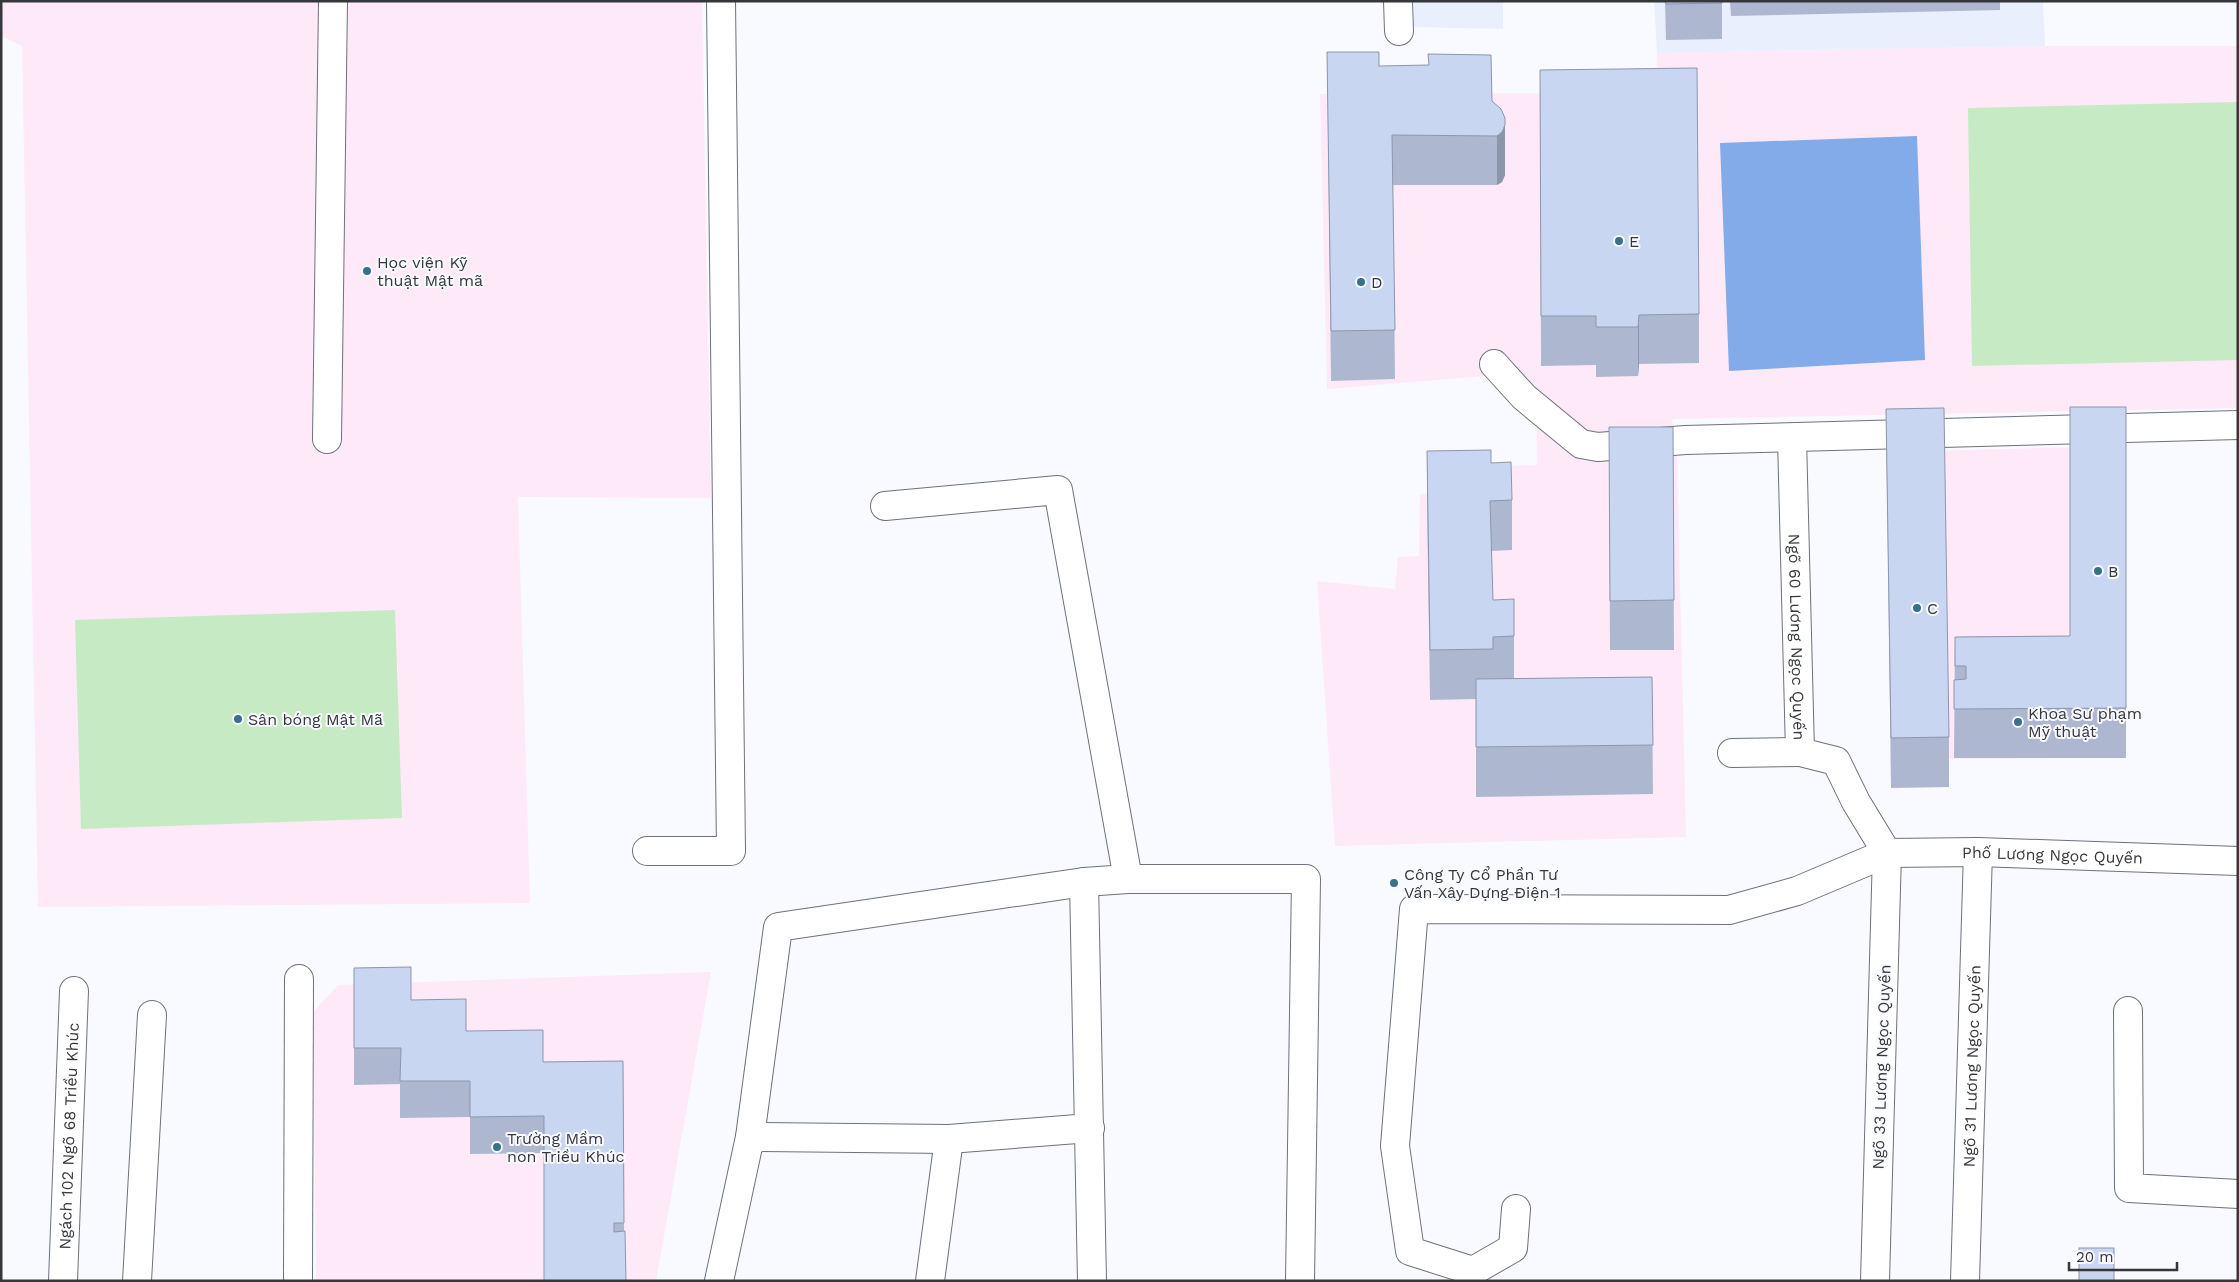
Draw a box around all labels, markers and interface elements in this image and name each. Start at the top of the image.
place label: E [1629,232,1639,251]
marker: E [1613,235,1625,247]
place label: Học viện Kỹ thuật Mật mã [377,253,483,290]
marker: Học viện Kỹ thuật Mật mã [361,265,373,277]
place label: D [1371,273,1383,292]
marker: D [1355,276,1367,288]
street label: Ngõ 60 Lương Ngọc Quyến [1784,533,1809,740]
place label: B [2108,562,2118,581]
marker: B [2092,565,2104,577]
place label: C [1927,599,1938,618]
marker: C [1911,602,1923,614]
place label: Khoa Sư phạm Mỹ thuật [2028,704,2142,741]
place label: Sân bóng Mật Mã [248,710,383,729]
marker: Sân bóng Mật Mã [232,713,244,725]
marker: Khoa Sư phạm Mỹ thuật [2012,716,2024,728]
street label: Phố Lương Ngọc Quyến [1962,843,2143,868]
place label: Công Ty Cổ Phần Tư Vấn Xây Dựng Điện 1 [1404,865,1561,902]
marker: Công Ty Cổ Phần Tư Vấn Xây Dựng Điện 1 [1388,877,1400,889]
street label: Ngõ 33 Lương Ngọc Quyến [1868,964,1895,1170]
street label: Ngõ 31 Lương Ngọc Quyến [1959,965,1985,1168]
street label: Ngách 102 Ngõ 68 Triều Khúc [55,1022,83,1250]
place label: Trường Mầm non Triều Khúc [507,1129,625,1166]
marker: Trường Mầm non Triều Khúc [491,1141,503,1153]
scale bar [2069,1240,2176,1272]
text: 20 m [2076,1248,2114,1266]

